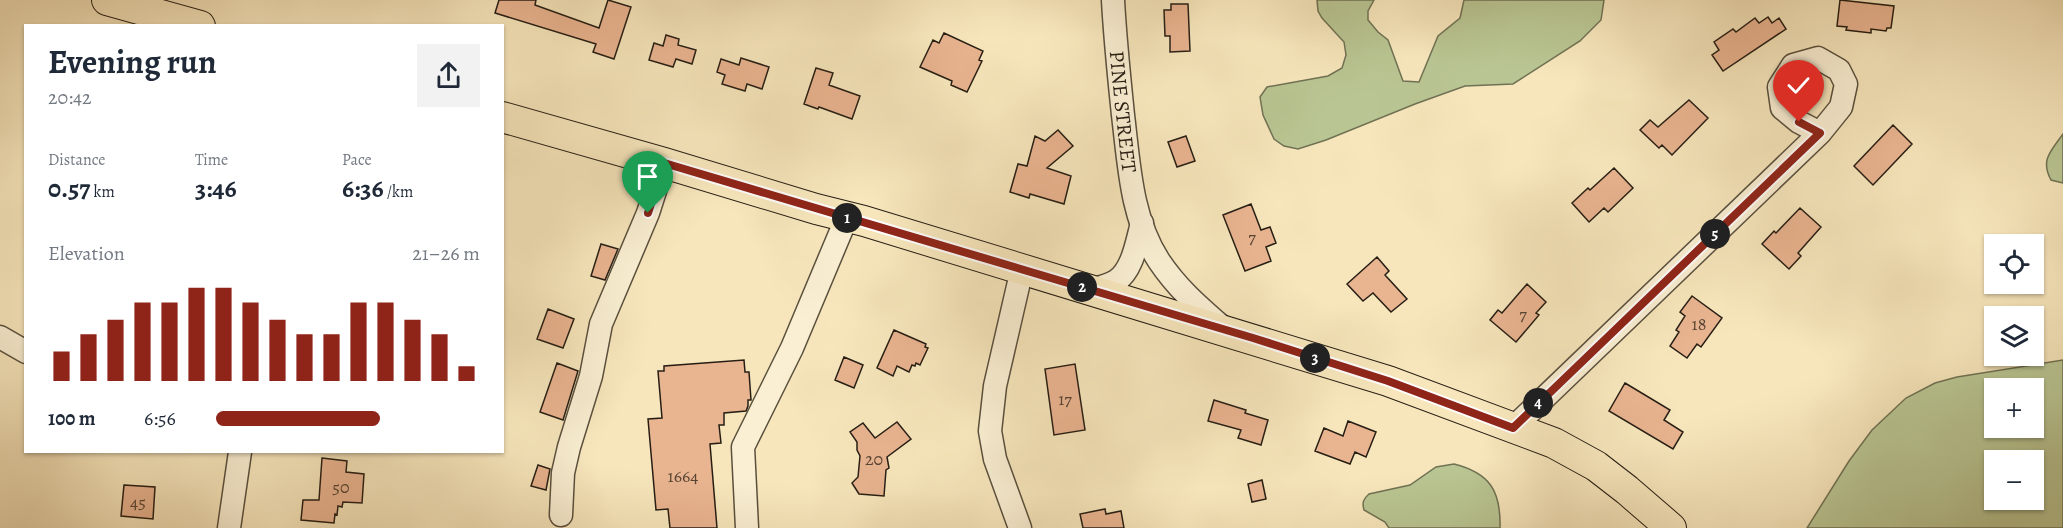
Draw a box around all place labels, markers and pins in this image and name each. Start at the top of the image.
pin [1773,60,1824,122]
pin [622,151,673,213]
pin: 1 [832,203,862,233]
pin: 5 [1700,219,1730,249]
pin: 2 [1067,272,1097,302]
pin: 3 [1300,343,1330,373]
pin: 4 [1523,388,1553,418]

